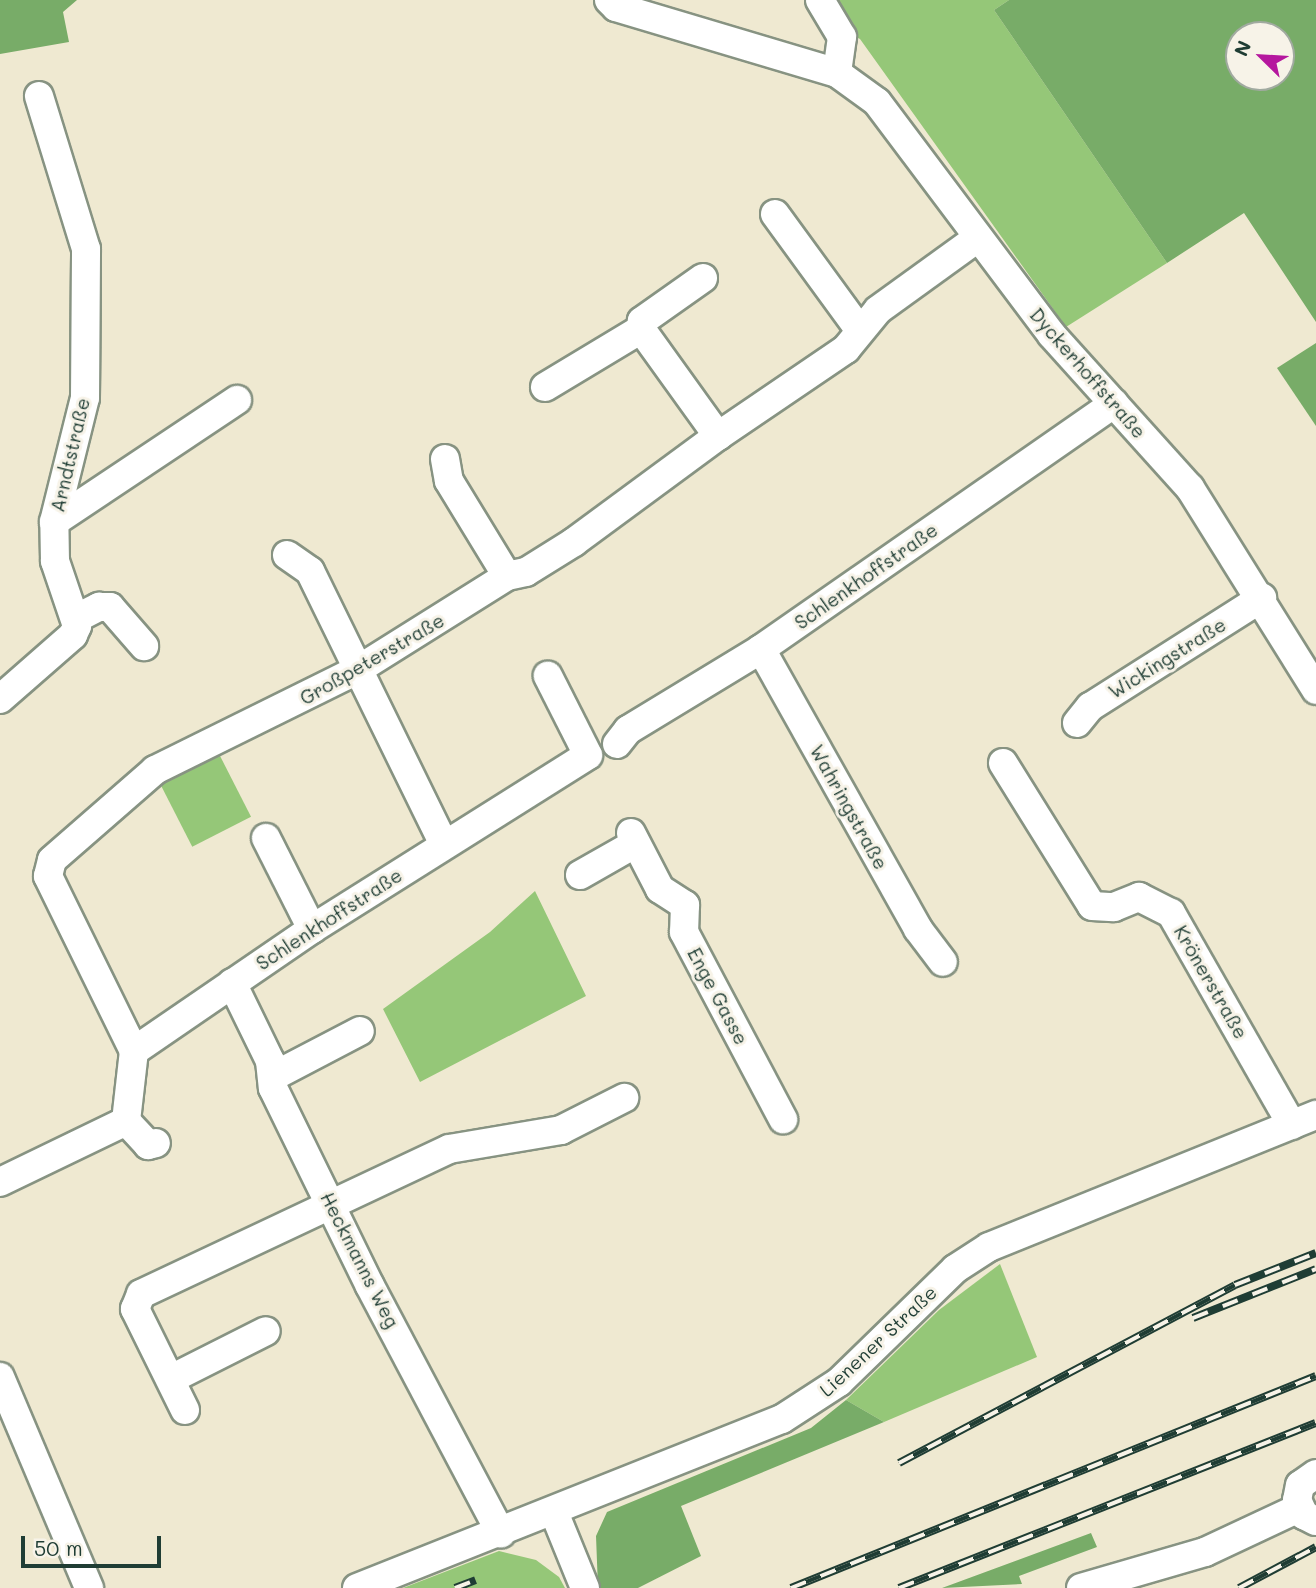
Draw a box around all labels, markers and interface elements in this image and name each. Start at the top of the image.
north arrow [1225,21,1295,91]
text: N [1228,36,1257,60]
street label: Dyckerhoffstraße [1025,303,1151,443]
street label: Arndtstraße [46,396,94,514]
street label: Schlenkhoffstraße [790,518,942,634]
street label: Großpeterstraße [296,608,448,710]
street label: Wickingstraße [1104,613,1230,703]
street label: Wahringstraße [805,741,893,873]
street label: Schlenkhoffstraße [252,863,406,975]
street label: Krönerstraße [1169,921,1253,1043]
street label: Enge Gasse [683,944,753,1048]
street label: Heckmanns Weg [316,1188,404,1332]
street label: Lienener Straße [815,1281,941,1401]
scale bar [24,1522,164,1566]
text: 50 m [34,1534,83,1561]

